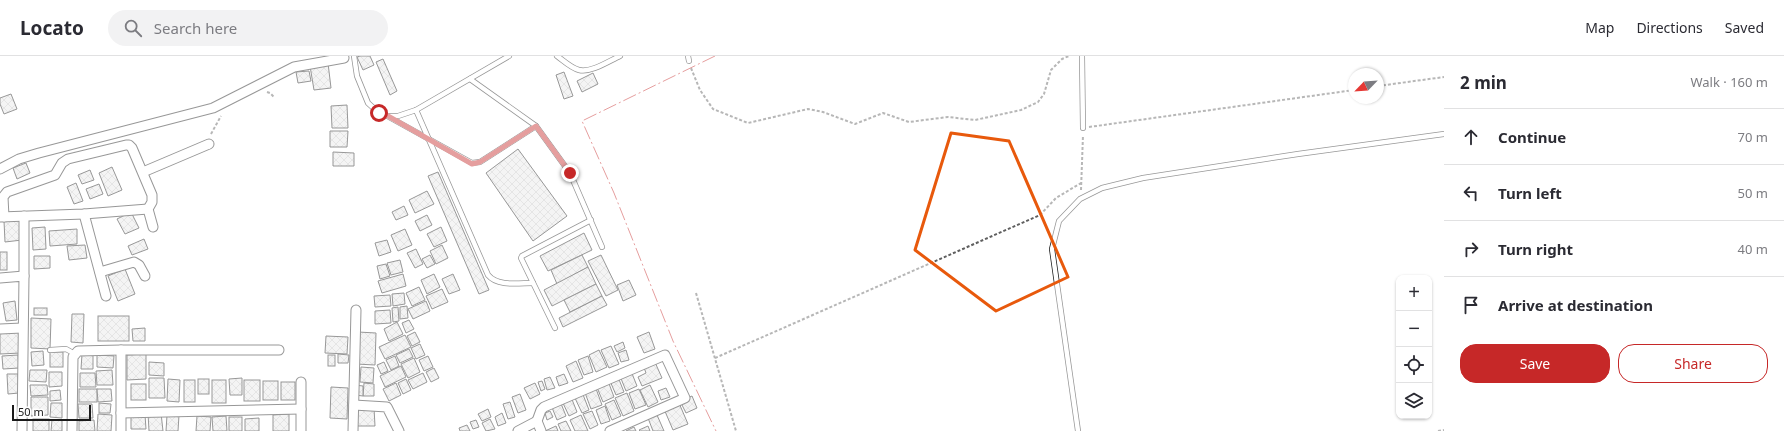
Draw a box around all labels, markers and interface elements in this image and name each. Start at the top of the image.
search box [108,10,388,46]
text: Locato [20,15,84,41]
icon: search [122,17,144,39]
text: Search here [154,18,237,38]
text: Map [1585,18,1614,37]
text: Directions [1636,18,1703,37]
text: Saved [1725,18,1764,37]
north arrow [1348,68,1384,104]
text: 2 min [1460,71,1507,94]
text: Walk · 160 m [1690,73,1768,91]
route start [370,104,388,122]
icon: ahead [1460,126,1482,148]
text: Continue [1498,127,1566,147]
text: 70 m [1738,128,1768,146]
route end [561,164,579,182]
icon: left [1460,182,1482,204]
text: Turn left [1498,183,1562,203]
text: 50 m [1738,184,1768,202]
icon: right [1460,238,1482,260]
text: Turn right [1498,239,1573,259]
text: 40 m [1738,240,1768,258]
map controls [1396,275,1432,419]
button: + [1396,275,1432,311]
icon: arrive [1460,294,1482,316]
text: Arrive at destination [1498,295,1653,315]
button: − [1396,311,1432,347]
button: Save [1460,344,1610,383]
button: Share [1618,344,1768,383]
button: locate [1396,347,1432,383]
button: layers [1396,383,1432,419]
scale bar [12,403,91,422]
text: 50 m [18,404,44,419]

